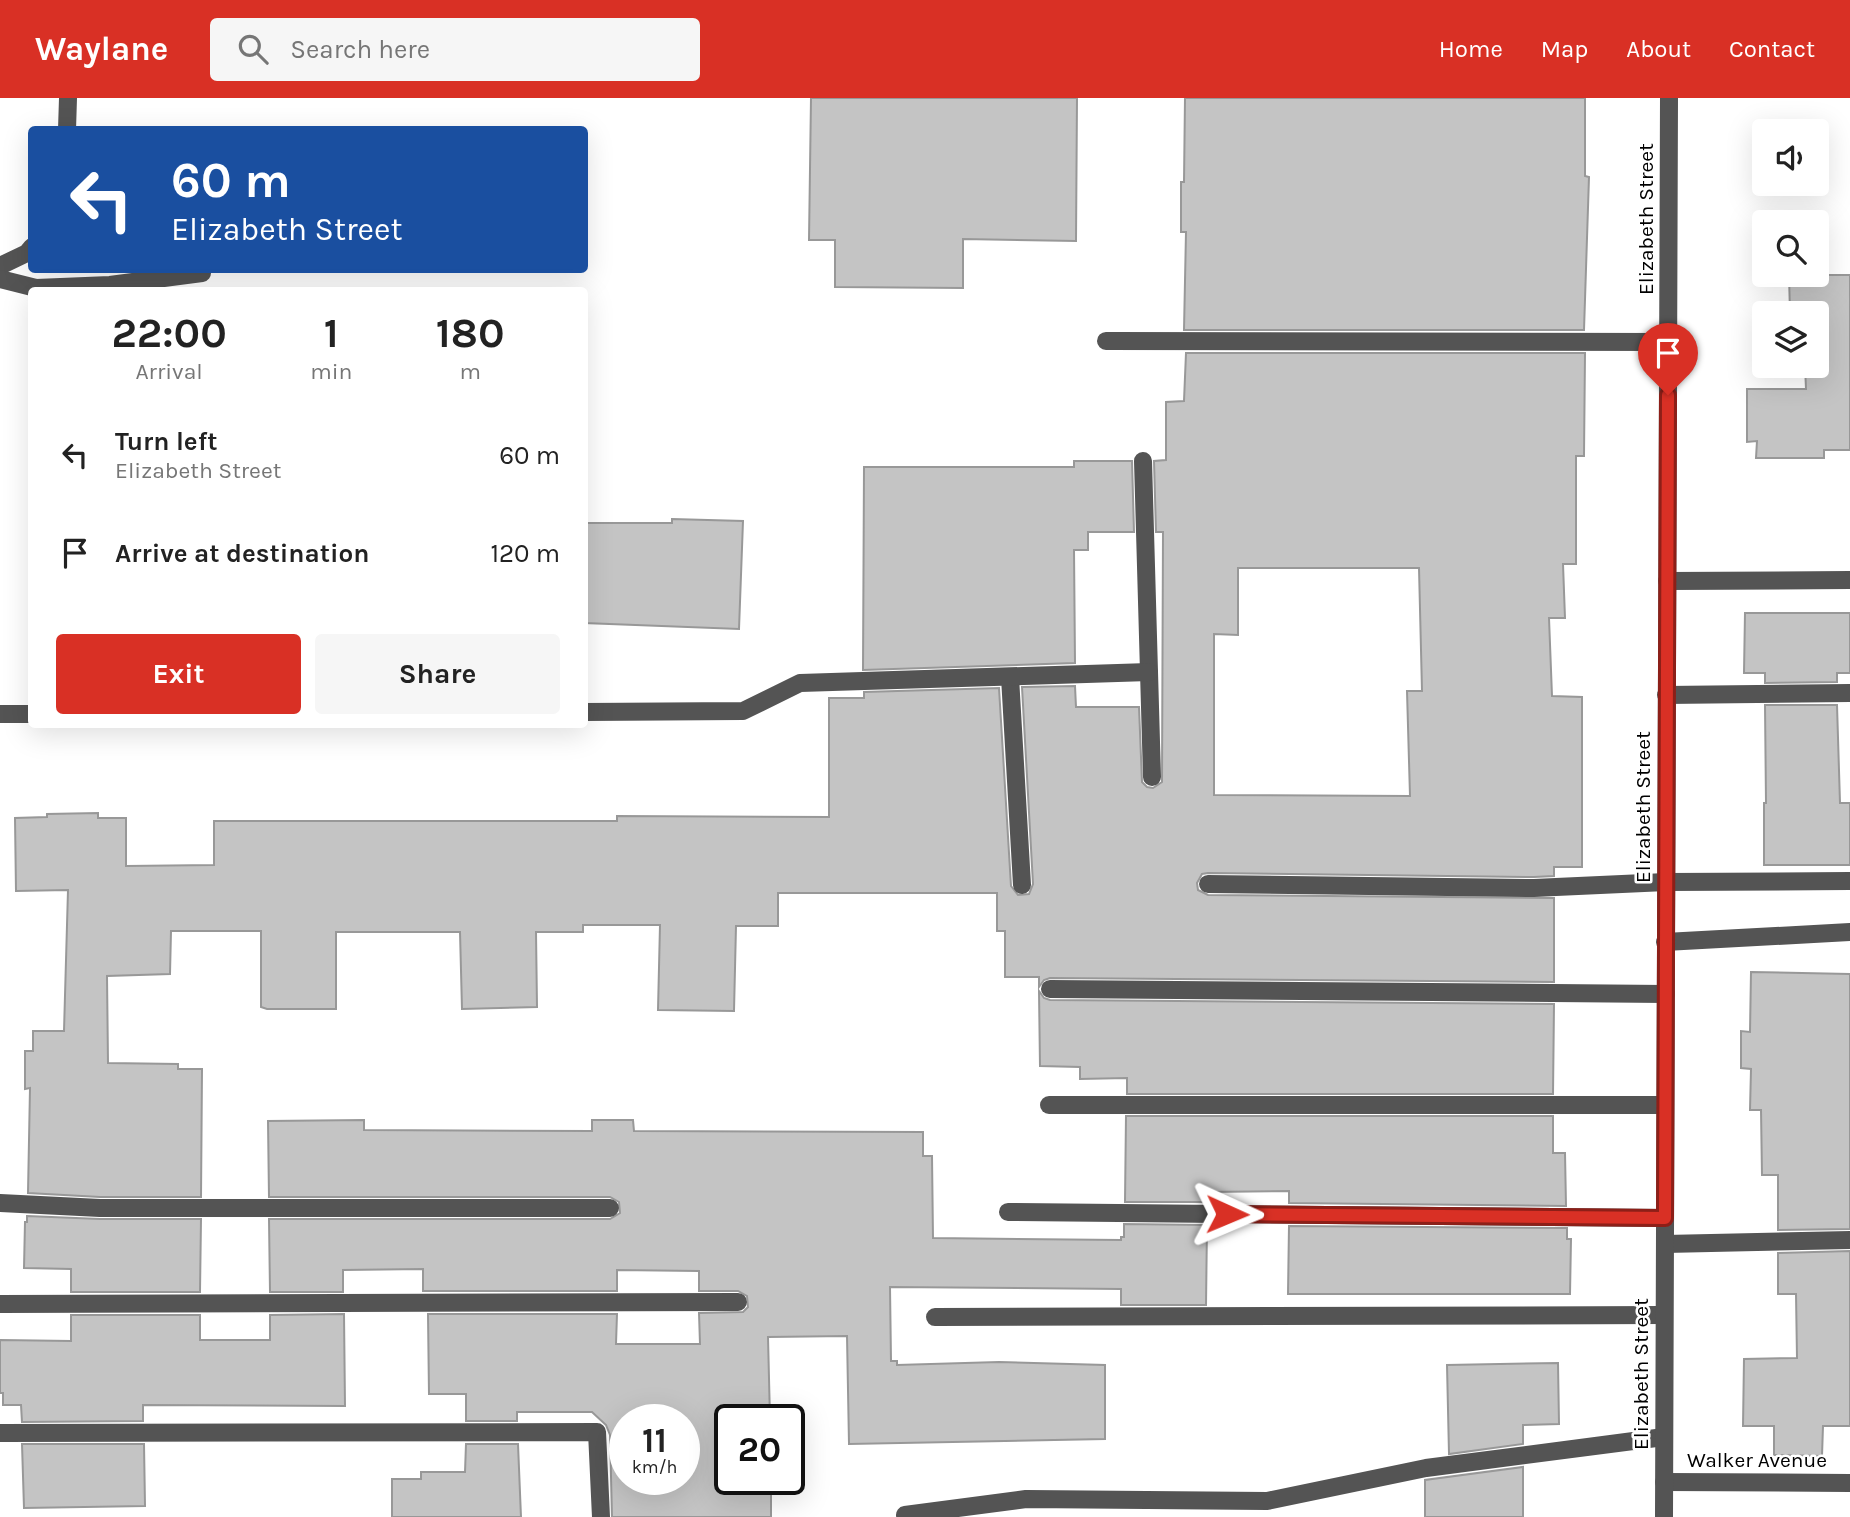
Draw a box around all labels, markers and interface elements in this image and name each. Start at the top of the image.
search box [210,18,700,81]
text: Waylane [35,30,168,68]
icon: search [234,30,272,68]
text: Search here [290,34,430,65]
text: Home [1439,35,1503,63]
text: Map [1541,35,1588,63]
text: About [1626,35,1691,63]
text: Contact [1729,35,1815,63]
map controls [1752,119,1829,378]
button: sound [1752,119,1829,196]
street label: Elizabeth Street [1634,143,1658,295]
text: 60 m [171,152,291,209]
icon: left [56,154,147,245]
button: search [1752,210,1829,287]
text: Elizabeth Street [171,211,402,248]
button: layers [1752,301,1829,378]
text: 22:00 [111,308,227,358]
text: 1 [324,308,339,358]
text: 180 [436,308,505,358]
pin [1638,323,1698,395]
icon: arrive [1649,334,1687,372]
text: Arrival [135,358,203,385]
text: min [310,358,352,385]
text: m [459,358,481,385]
text: Turn left [115,426,217,457]
icon: left [56,436,94,474]
text: 60 m [499,440,560,471]
text: Elizabeth Street [115,457,281,484]
icon: arrive [56,534,94,572]
text: Arrive at destination [115,538,369,569]
text: 120 m [490,538,560,569]
button: Exit [56,634,301,714]
button: Share [315,634,560,714]
street label: Elizabeth Street [1631,731,1655,883]
position arrow [1190,1177,1264,1251]
street label: Elizabeth Street [1629,1298,1653,1450]
speed limit sign: 20 [714,1404,805,1495]
text: 11 [642,1420,667,1461]
street label: Walker Avenue [1687,1448,1827,1472]
text: km/h [632,1456,677,1478]

